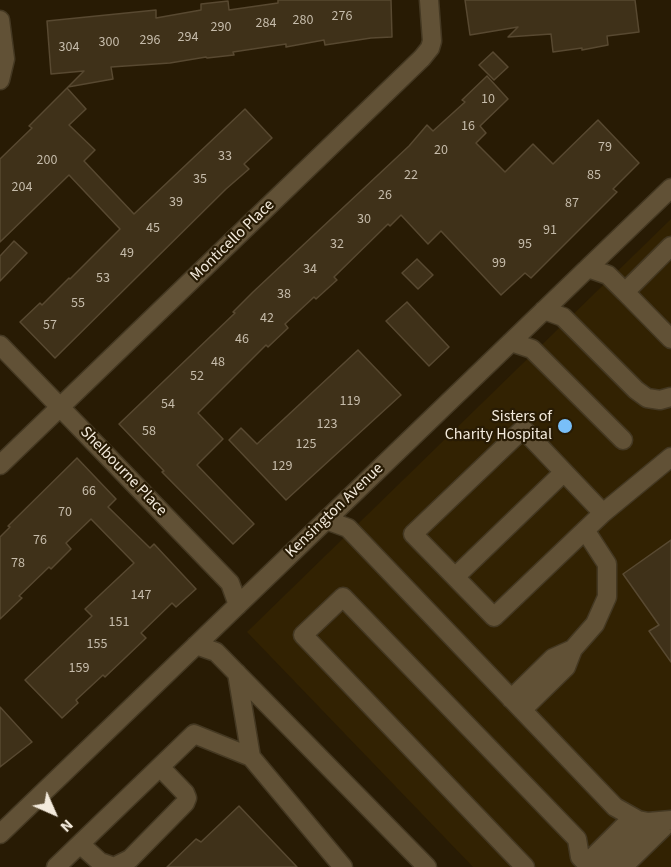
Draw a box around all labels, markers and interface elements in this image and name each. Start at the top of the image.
house number: 276 [332,9,352,25]
house number: 280 [293,13,313,29]
house number: 284 [256,16,276,32]
house number: 290 [211,20,231,36]
house number: 294 [178,30,198,46]
house number: 296 [140,33,160,49]
house number: 300 [99,35,119,51]
house number: 304 [59,40,79,56]
house number: 10 [481,92,495,108]
house number: 16 [461,119,475,135]
house number: 79 [598,140,612,156]
house number: 20 [434,143,448,159]
house number: 33 [218,149,232,165]
house number: 200 [37,153,57,169]
house number: 22 [404,168,418,184]
house number: 85 [587,168,601,184]
house number: 35 [193,172,207,188]
house number: 204 [12,180,32,196]
house number: 26 [378,188,392,204]
house number: 39 [169,195,183,211]
street label: Monticello Place [187,196,279,286]
house number: 87 [565,196,579,212]
house number: 30 [357,212,371,228]
house number: 45 [146,221,160,237]
house number: 91 [543,223,557,239]
house number: 32 [330,237,344,253]
house number: 95 [518,237,532,253]
house number: 49 [120,246,134,262]
house number: 99 [492,256,506,272]
house number: 34 [303,262,317,278]
house number: 53 [96,271,110,287]
house number: 38 [277,287,291,303]
house number: 55 [71,296,85,312]
house number: 42 [260,311,274,327]
house number: 57 [43,318,57,334]
house number: 46 [235,332,249,348]
house number: 48 [211,355,225,371]
house number: 52 [190,369,204,385]
house number: 119 [340,394,360,410]
house number: 54 [161,397,175,413]
place label: Sisters of Charity Hospital [445,407,552,445]
house number: 123 [317,417,337,433]
marker: Sisters of Charity Hospital [556,417,574,435]
street label: Shelbourne Place [75,423,171,521]
house number: 58 [142,424,156,440]
house number: 125 [296,437,316,453]
house number: 129 [272,459,292,475]
street label: Kensington Avenue [282,459,388,563]
house number: 66 [82,484,96,500]
house number: 70 [58,505,72,521]
house number: 76 [33,533,47,549]
house number: 78 [11,556,25,572]
house number: 147 [131,588,151,604]
house number: 151 [109,615,129,631]
house number: 155 [87,637,107,653]
house number: 159 [69,661,89,677]
north arrow [24,783,84,843]
text: N [55,814,78,837]

